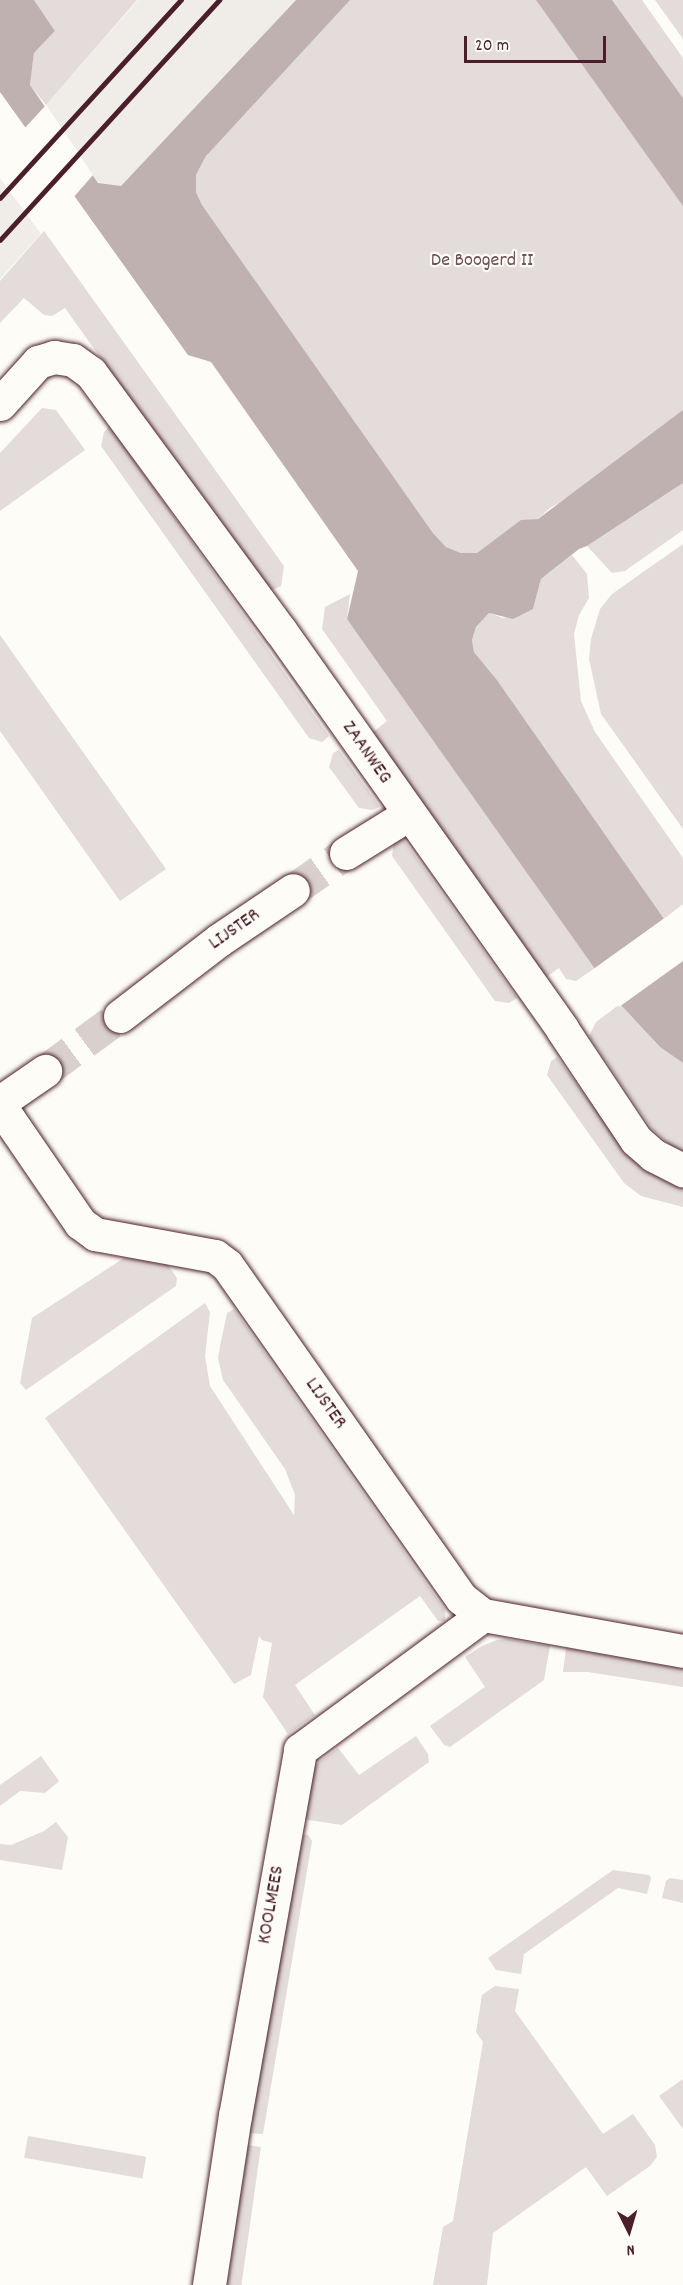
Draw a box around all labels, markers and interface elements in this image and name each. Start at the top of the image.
scale bar [467,24,610,62]
text: 20 m [475,34,509,59]
park label: De Boogerd II [431,249,533,273]
street label: ZAANWEG [336,717,396,789]
street label: LIJSTER [205,904,265,956]
street label: LIJSTER [299,1374,351,1434]
street label: KOOLMEES [253,1864,291,1946]
north arrow [599,2201,659,2261]
text: N [626,2238,636,2261]

